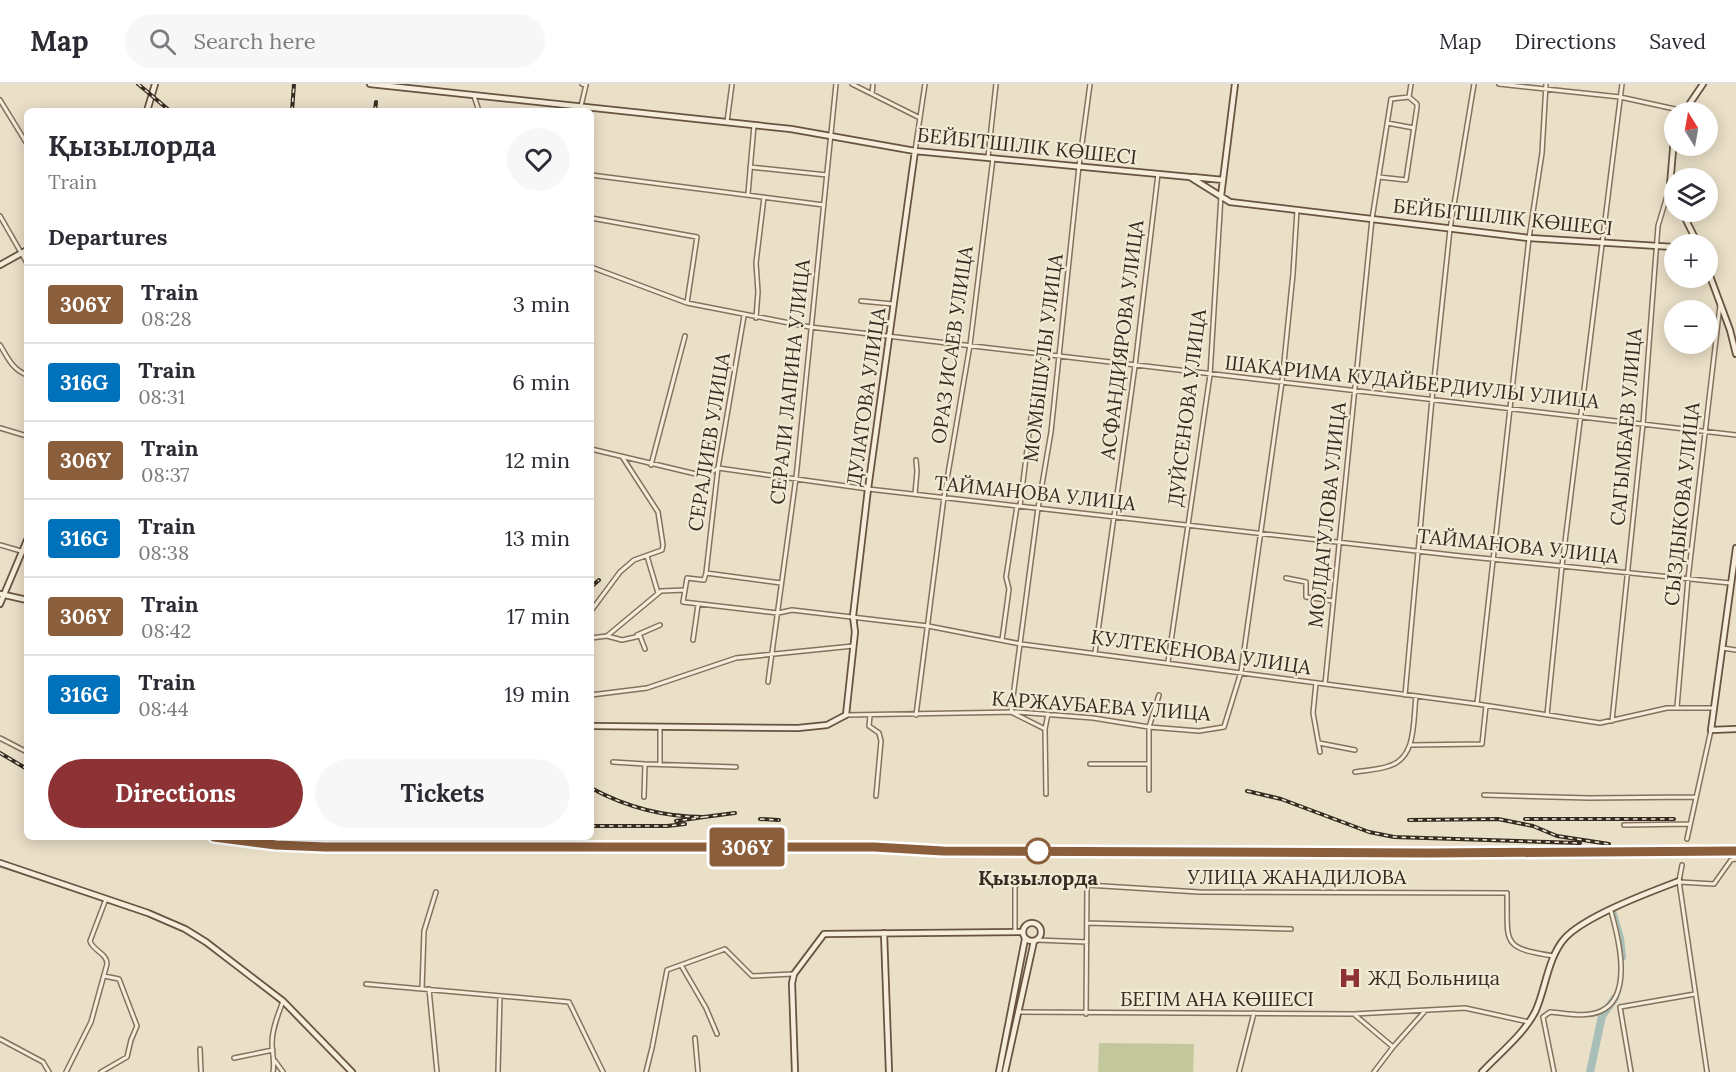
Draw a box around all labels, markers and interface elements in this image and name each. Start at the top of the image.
search box [125,14,545,68]
text: Map [30,23,89,59]
icon: search [146,25,179,58]
text: Search here [194,27,316,55]
text: Map [1439,28,1482,55]
text: Directions [1515,28,1616,55]
text: Saved [1649,28,1706,55]
north arrow [1664,102,1718,156]
map controls [1664,102,1718,354]
street label: БЕЙБІТШІЛІК КӨШЕСІ [916,122,1138,169]
text: Қызылорда [48,128,216,164]
button: heart [507,128,570,191]
button: layers [1664,168,1718,222]
text: Train [48,169,97,194]
street label: БЕЙБІТШІЛІК КӨШЕСІ [1392,193,1614,240]
street label: АСФАНДИЯРОВА УЛИЦА [1094,218,1149,462]
text: Departures [48,223,167,251]
button: + [1664,234,1718,288]
street label: ОРАЗ ИСАЕВ УЛИЦА [925,244,978,445]
street label: МОМЫШУЛЫ УЛИЦА [1017,252,1068,464]
street label: СЕРАЛИ ЛАПИНА УЛИЦА [764,258,815,506]
text: Train [141,278,198,306]
text: 3 min [513,290,570,318]
text: 306Y [60,291,111,318]
button: − [1664,300,1718,354]
street label: ДУЛАТОВА УЛИЦА [841,305,890,488]
text: 08:28 [141,306,192,331]
street label: ДУЙСЕНОВА УЛИЦА [1162,307,1211,508]
street label: САГЫМБАЕВ УЛИЦА [1604,327,1647,527]
street label: ШАКАРИМА КУДАЙБЕРДИУЛЫ УЛИЦА [1224,349,1601,414]
street label: СЕРАЛИЕВ УЛИЦА [682,350,735,533]
text: Train [138,356,196,384]
text: 6 min [512,368,570,396]
text: 316G [60,369,108,396]
text: 08:31 [138,384,185,409]
street label: МОЛДАГУЛОВА УЛИЦА [1302,400,1351,629]
street label: СЫЗДЫКОВА УЛИЦА [1658,400,1705,607]
text: Train [141,434,198,462]
text: 12 min [505,446,570,474]
text: 306Y [60,447,111,474]
text: 08:37 [141,462,190,487]
street label: ТАЙМАНОВА УЛИЦА [933,469,1137,516]
text: Train [138,512,196,540]
street label: ТАЙМАНОВА УЛИЦА [1416,522,1620,569]
text: 13 min [505,524,570,552]
text: 316G [60,525,108,552]
text: 08:38 [138,540,189,565]
text: Train [141,590,198,618]
text: 17 min [507,602,570,630]
text: 306Y [60,603,111,630]
text: 08:42 [141,618,191,643]
street label: КУЛТЕКЕНОВА УЛИЦА [1089,624,1313,679]
text: Train [138,668,196,696]
text: 19 min [504,680,570,708]
text: 316G [60,681,108,708]
street label: КАРЖАУБАЕВА УЛИЦА [991,685,1212,726]
text: 08:44 [138,696,189,721]
button: Directions [48,759,303,828]
button: Tickets [315,759,570,828]
line badge: 306Y [705,828,789,867]
text: 306Y [722,834,773,861]
marker: Қызылорда [1025,838,1051,864]
street label: УЛИЦА ЖАНАДИЛОВА [1187,864,1407,889]
place label: Қызылорда [978,865,1099,890]
hospital icon: ЖД Больница [1337,965,1363,991]
place label: ЖД Больница [1368,965,1500,990]
street label: БЕГІМ АНА КӨШЕСІ [1120,986,1314,1011]

